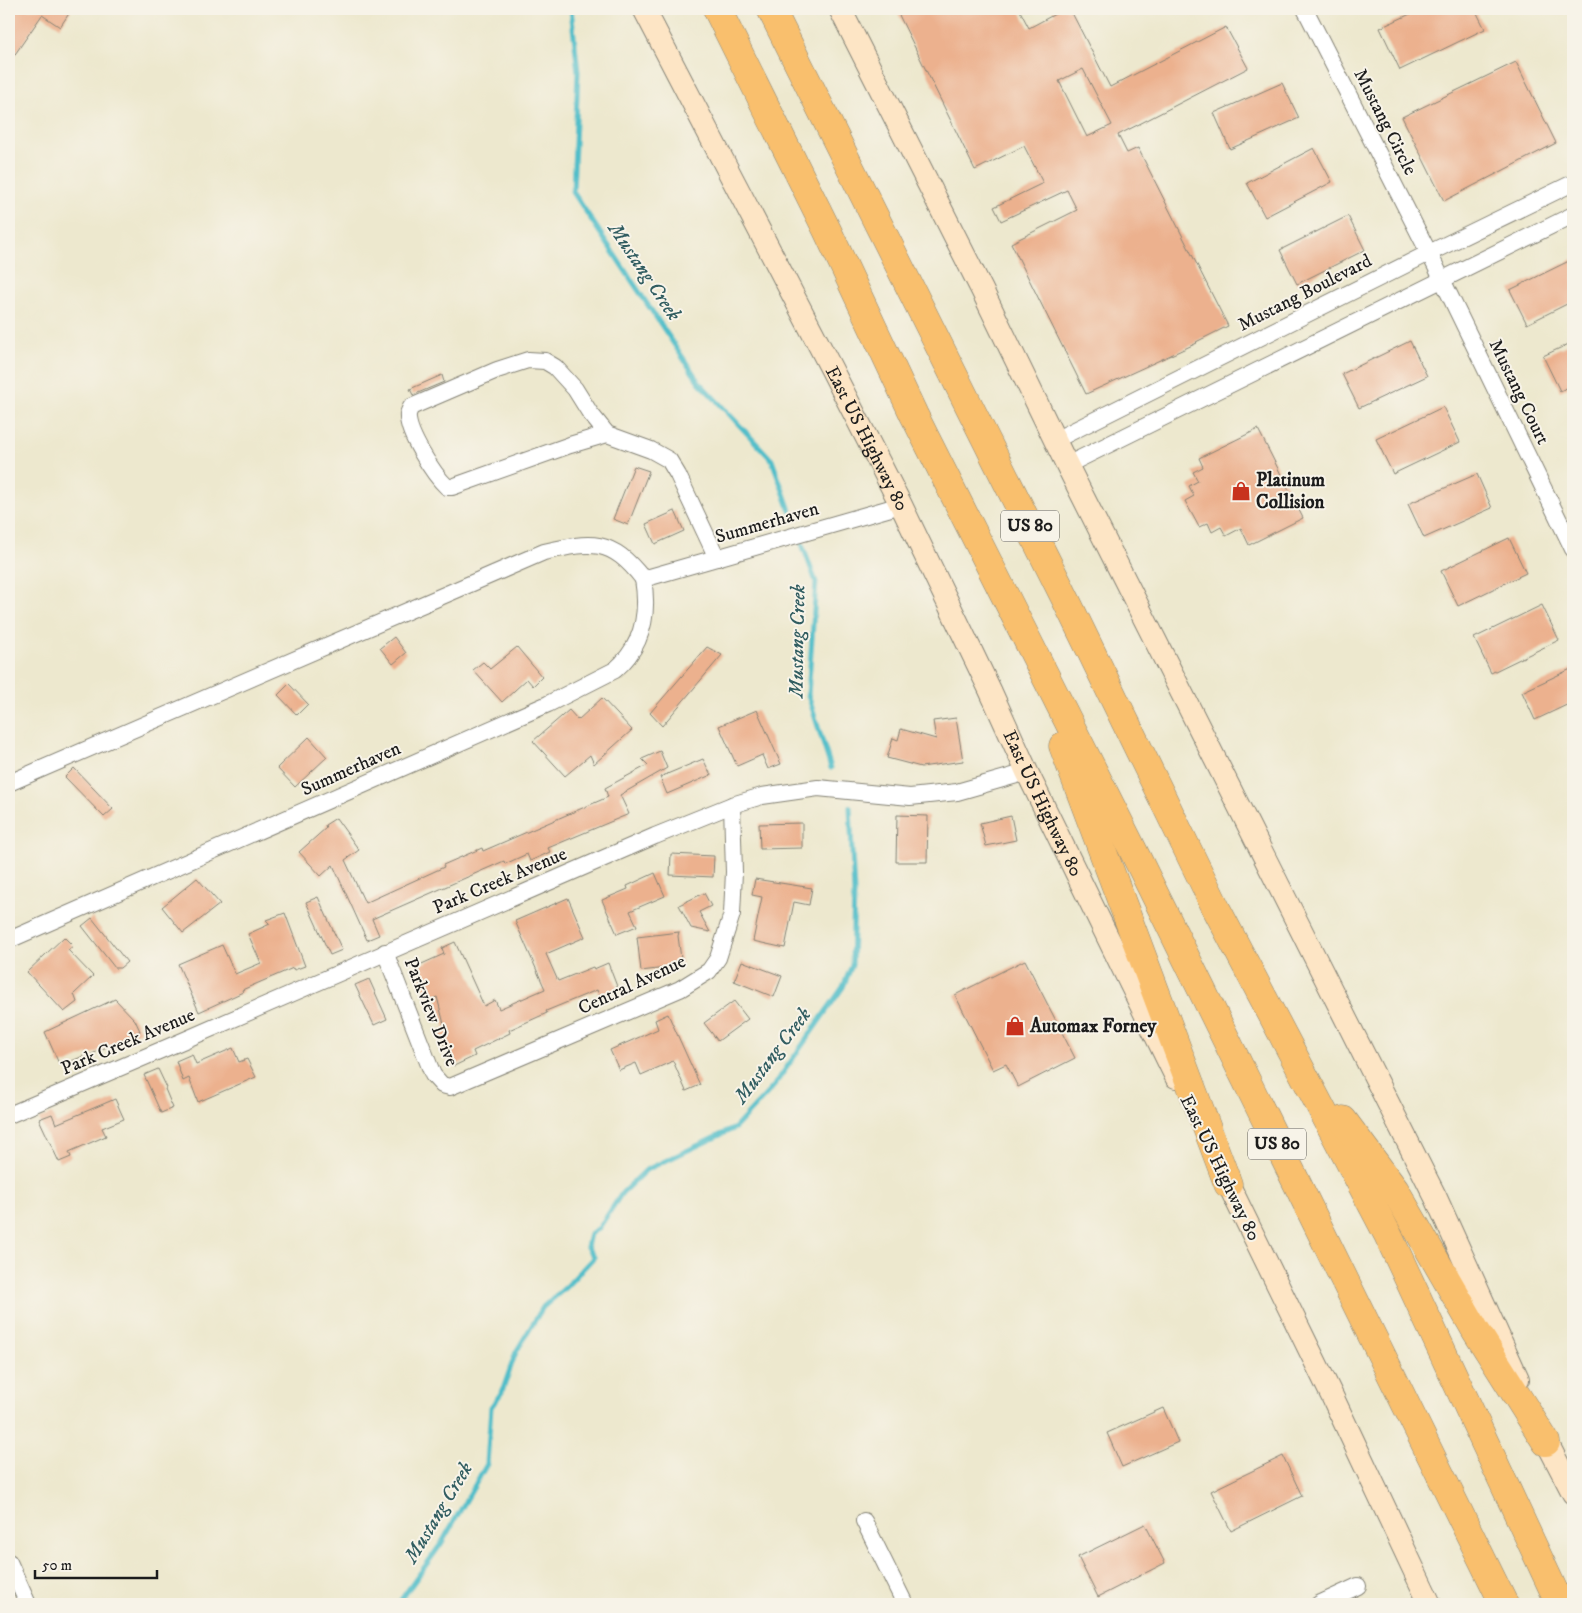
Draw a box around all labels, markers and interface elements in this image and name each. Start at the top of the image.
street label: Mustang Circle [1348,65,1422,179]
water label: Mustang Creek [601,216,686,326]
street label: Mustang Boulevard [1234,249,1376,337]
street label: Mustang Court [1484,336,1554,448]
street label: East US Highway 80 [820,362,914,515]
place label: Platinum Collision [1256,469,1326,514]
shop icon: Platinum Collision [1230,480,1252,502]
street label: Summerhaven [713,497,821,549]
road number: US 80 [1001,511,1059,542]
water label: Mustang Creek [784,584,811,700]
street label: East US Highway 80 [998,726,1088,880]
street label: Summerhaven [298,737,404,801]
street label: Park Creek Avenue [430,842,571,920]
street label: Central Avenue [575,950,690,1020]
street label: Parkview Drive [399,954,463,1070]
street label: Park Creek Avenue [58,1003,199,1081]
water label: Mustang Creek [728,1003,817,1110]
shop icon: Automax Forney [1004,1015,1026,1037]
place label: Automax Forney [1029,1015,1157,1038]
street label: East US Highway 80 [1175,1091,1265,1245]
road number: US 80 [1248,1128,1306,1160]
water label: Mustang Creek [398,1458,479,1570]
scale bar [35,1548,158,1580]
text: 50 m [42,1556,72,1575]

